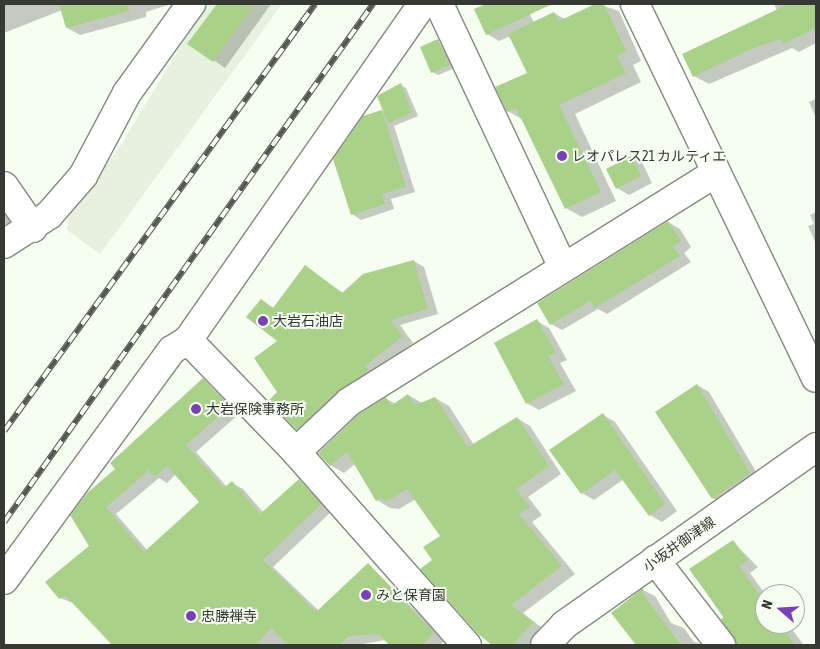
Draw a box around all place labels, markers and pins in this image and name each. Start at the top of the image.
place label: レオパレス21 カルティエ [572,148,727,164]
marker: レオパレス21 カルティエ [556,150,568,162]
place label: 大岩石油店 [273,313,343,329]
marker: 大岩石油店 [257,315,269,327]
place label: 大岩保険事務所 [206,401,304,417]
marker: 大岩保険事務所 [190,403,202,415]
place label: みと保育園 [376,587,446,603]
marker: みと保育園 [360,589,372,601]
place label: 忠勝禅寺 [201,608,257,624]
marker: 忠勝禅寺 [185,610,197,622]

